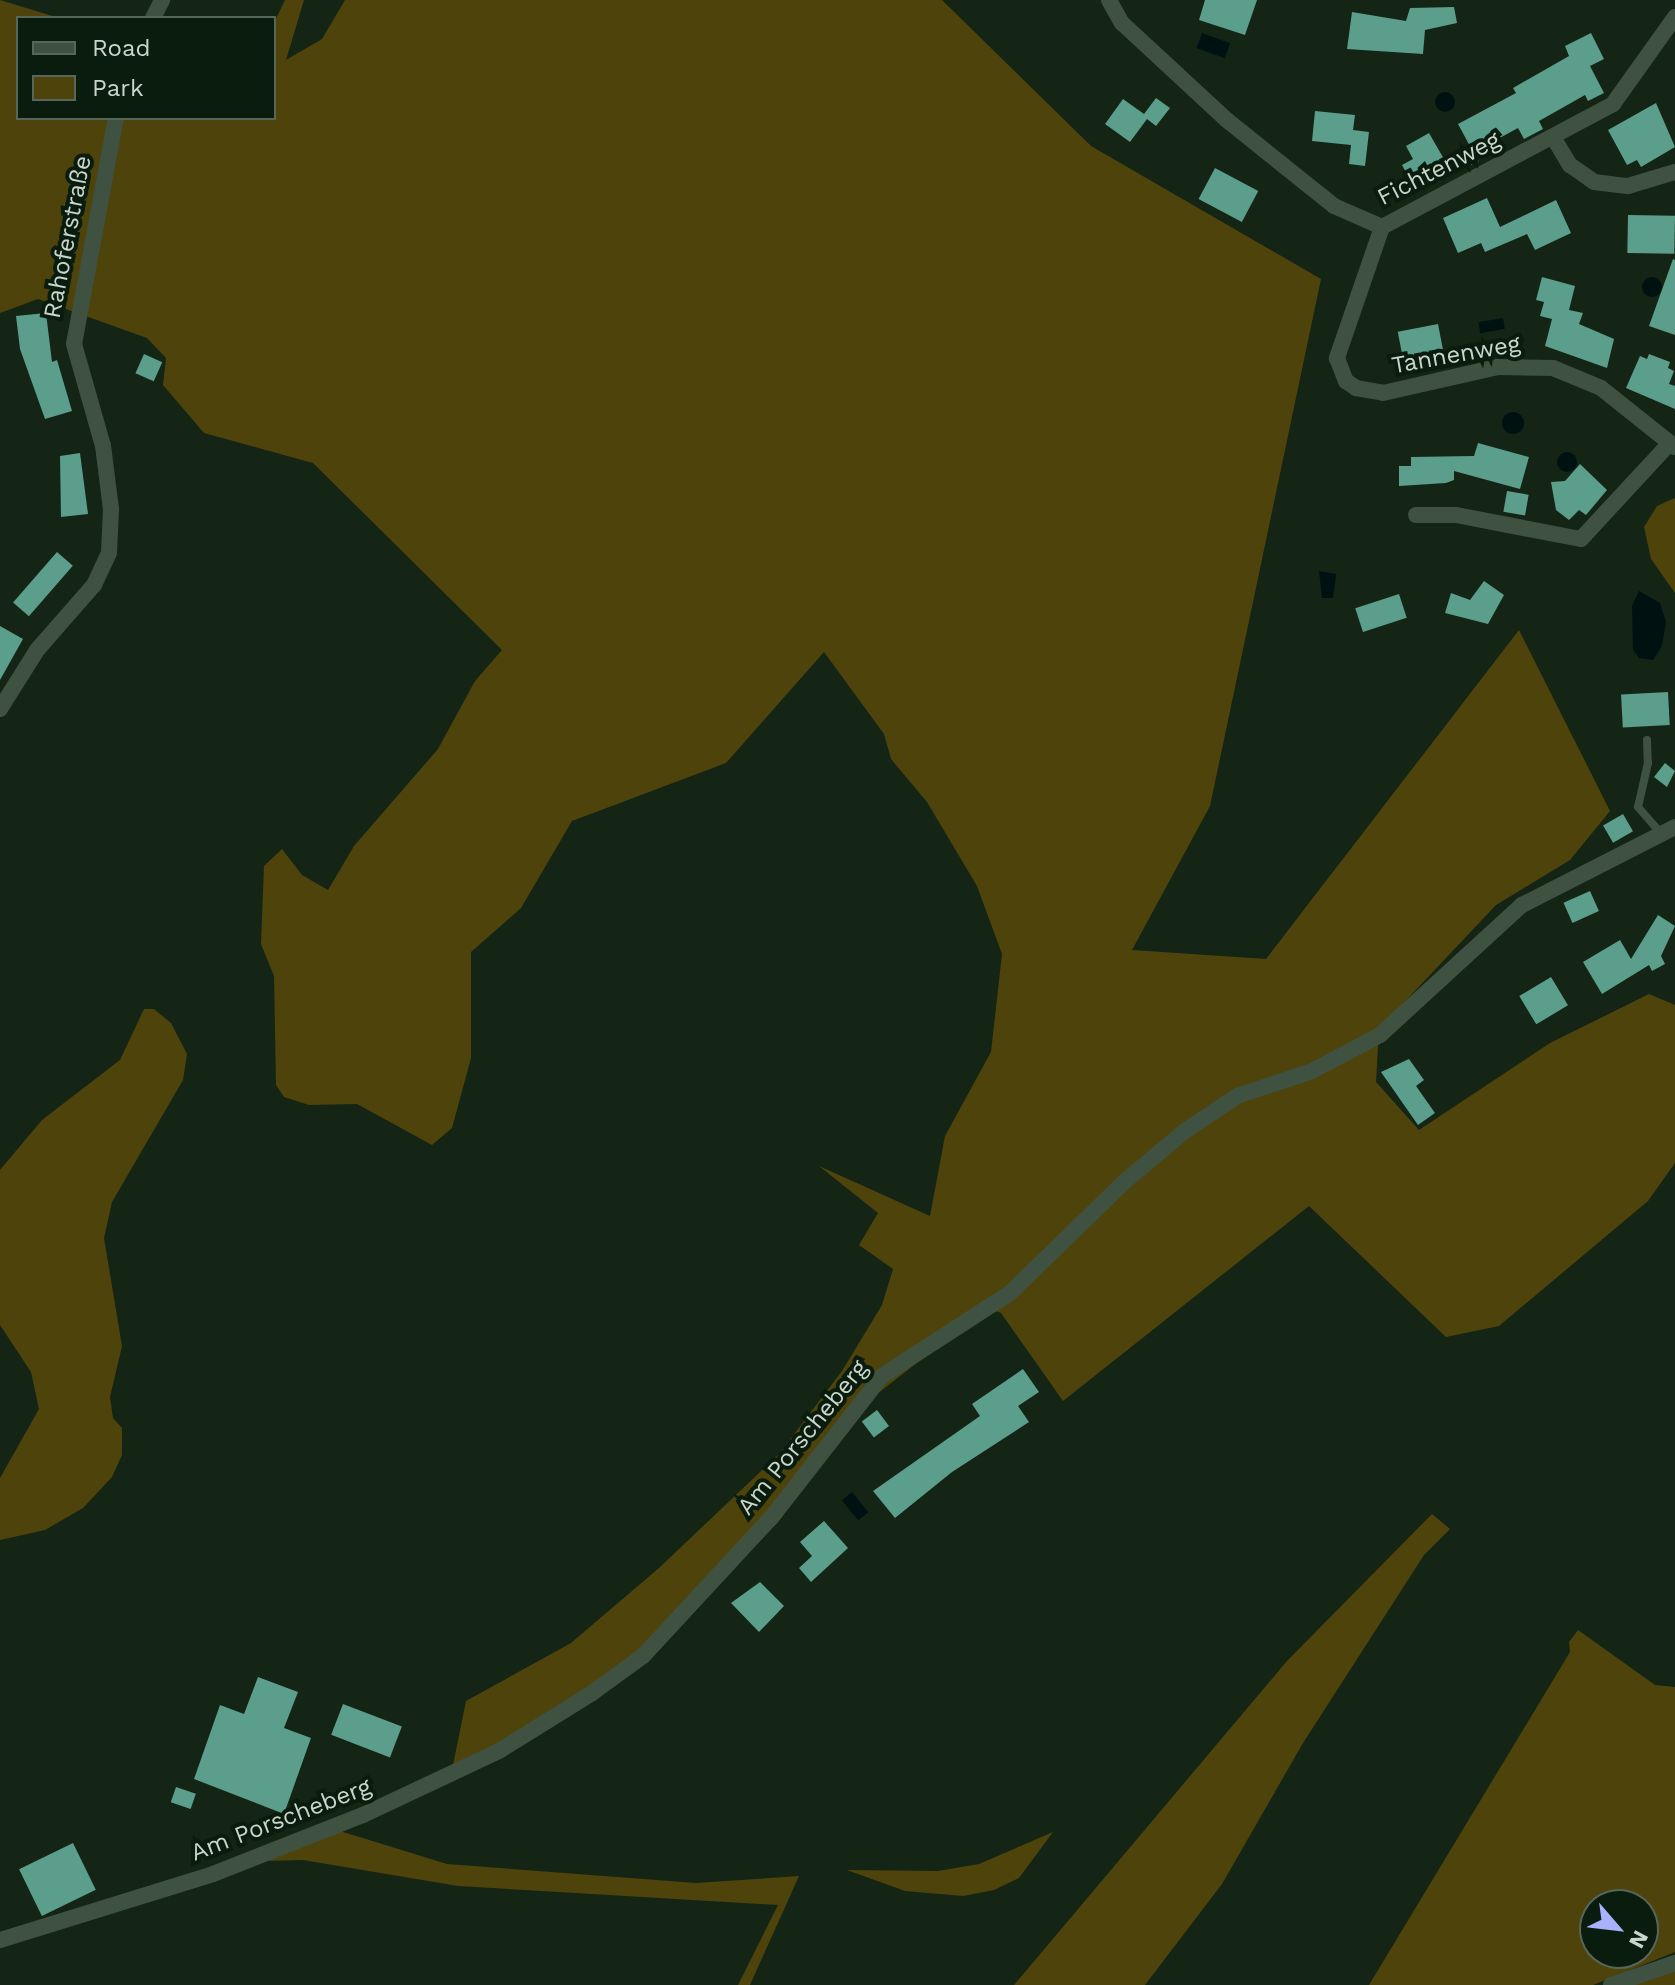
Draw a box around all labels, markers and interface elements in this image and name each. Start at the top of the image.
legend [16,16,276,120]
text: Road [92,34,151,62]
text: Park [92,74,144,102]
street label: Fichtenweg [1373,126,1505,212]
street label: Rahoferstraße [38,153,98,321]
street label: Tannenweg [1389,330,1523,380]
street label: Am Porscheberg [732,1355,874,1521]
street label: Am Porscheberg [187,1772,375,1868]
north arrow [1579,1889,1659,1969]
text: N [1624,1926,1654,1953]

